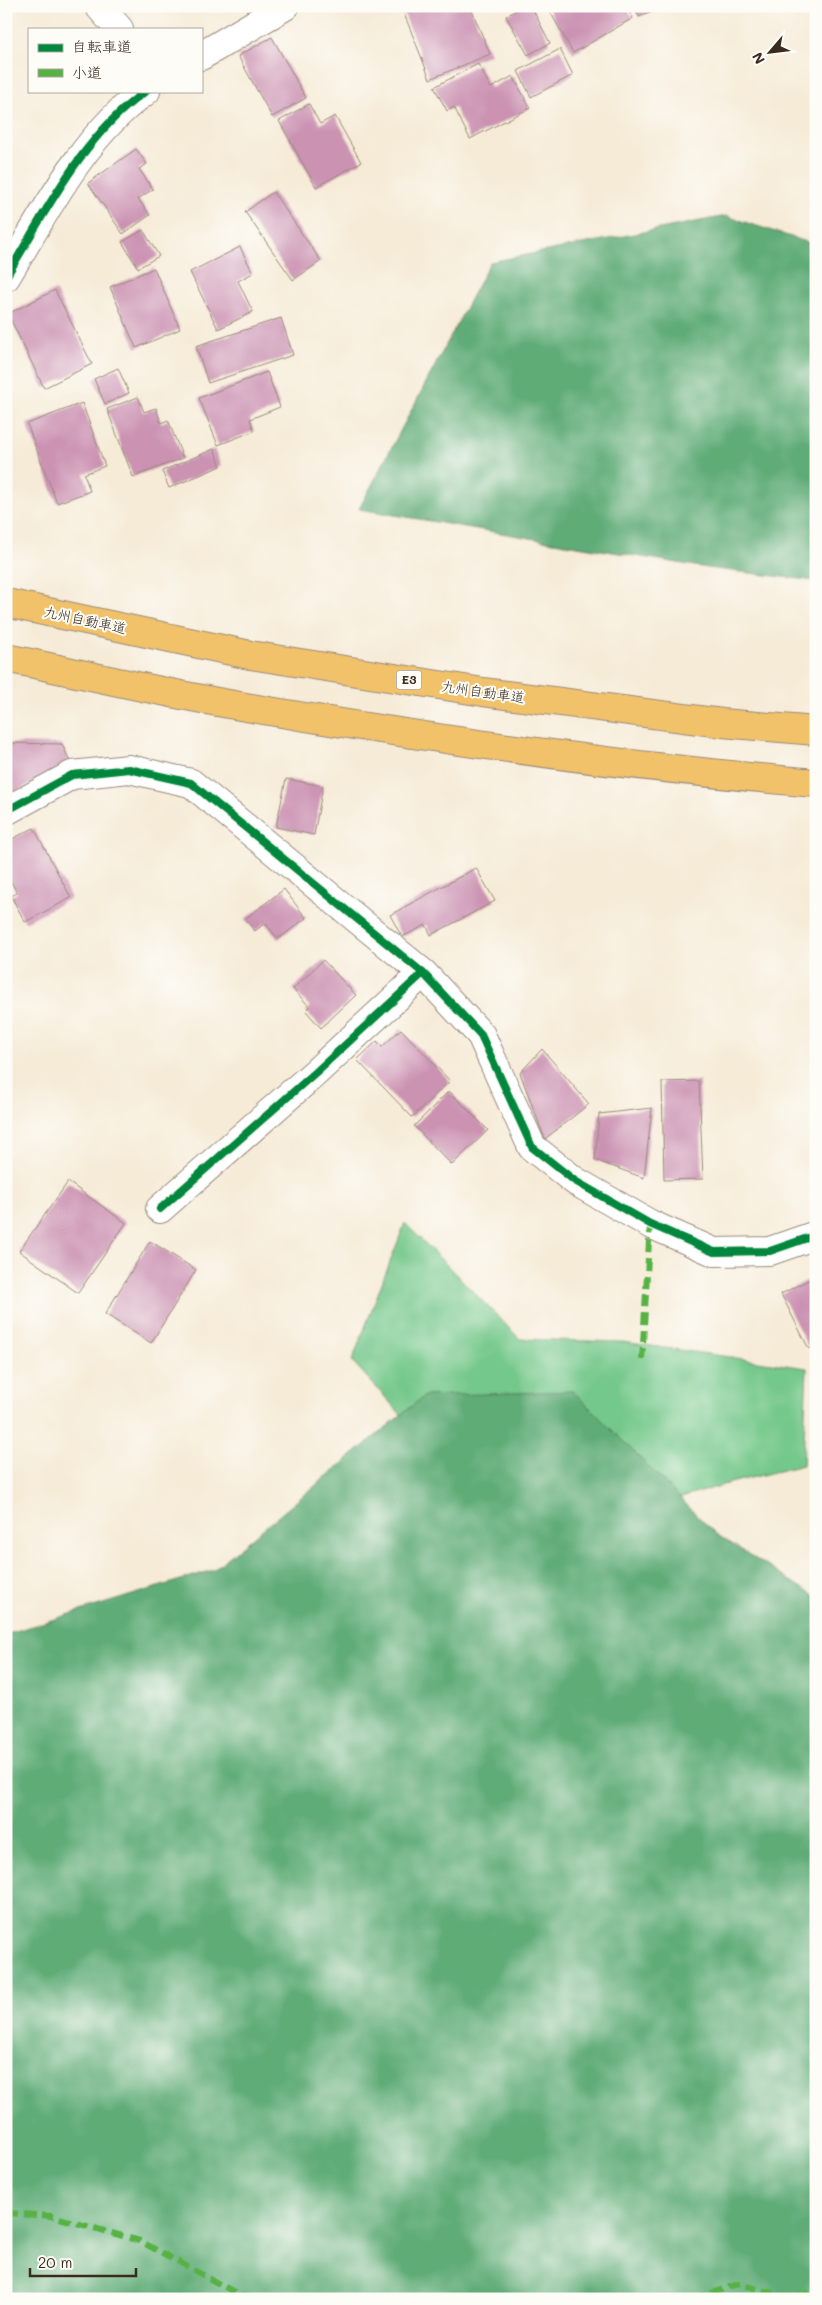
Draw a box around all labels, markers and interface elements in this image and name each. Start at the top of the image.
legend [28,28,202,92]
north arrow [744,28,794,78]
text: 自転車道 [72,36,132,56]
text: N [747,49,769,67]
text: 小道 [72,62,102,82]
street label: 九州自動車道 [42,601,128,638]
road number: E3 [396,670,422,690]
street label: 九州自動車道 [440,676,526,707]
scale bar [30,2245,136,2277]
text: 20 m [38,2252,72,2272]

